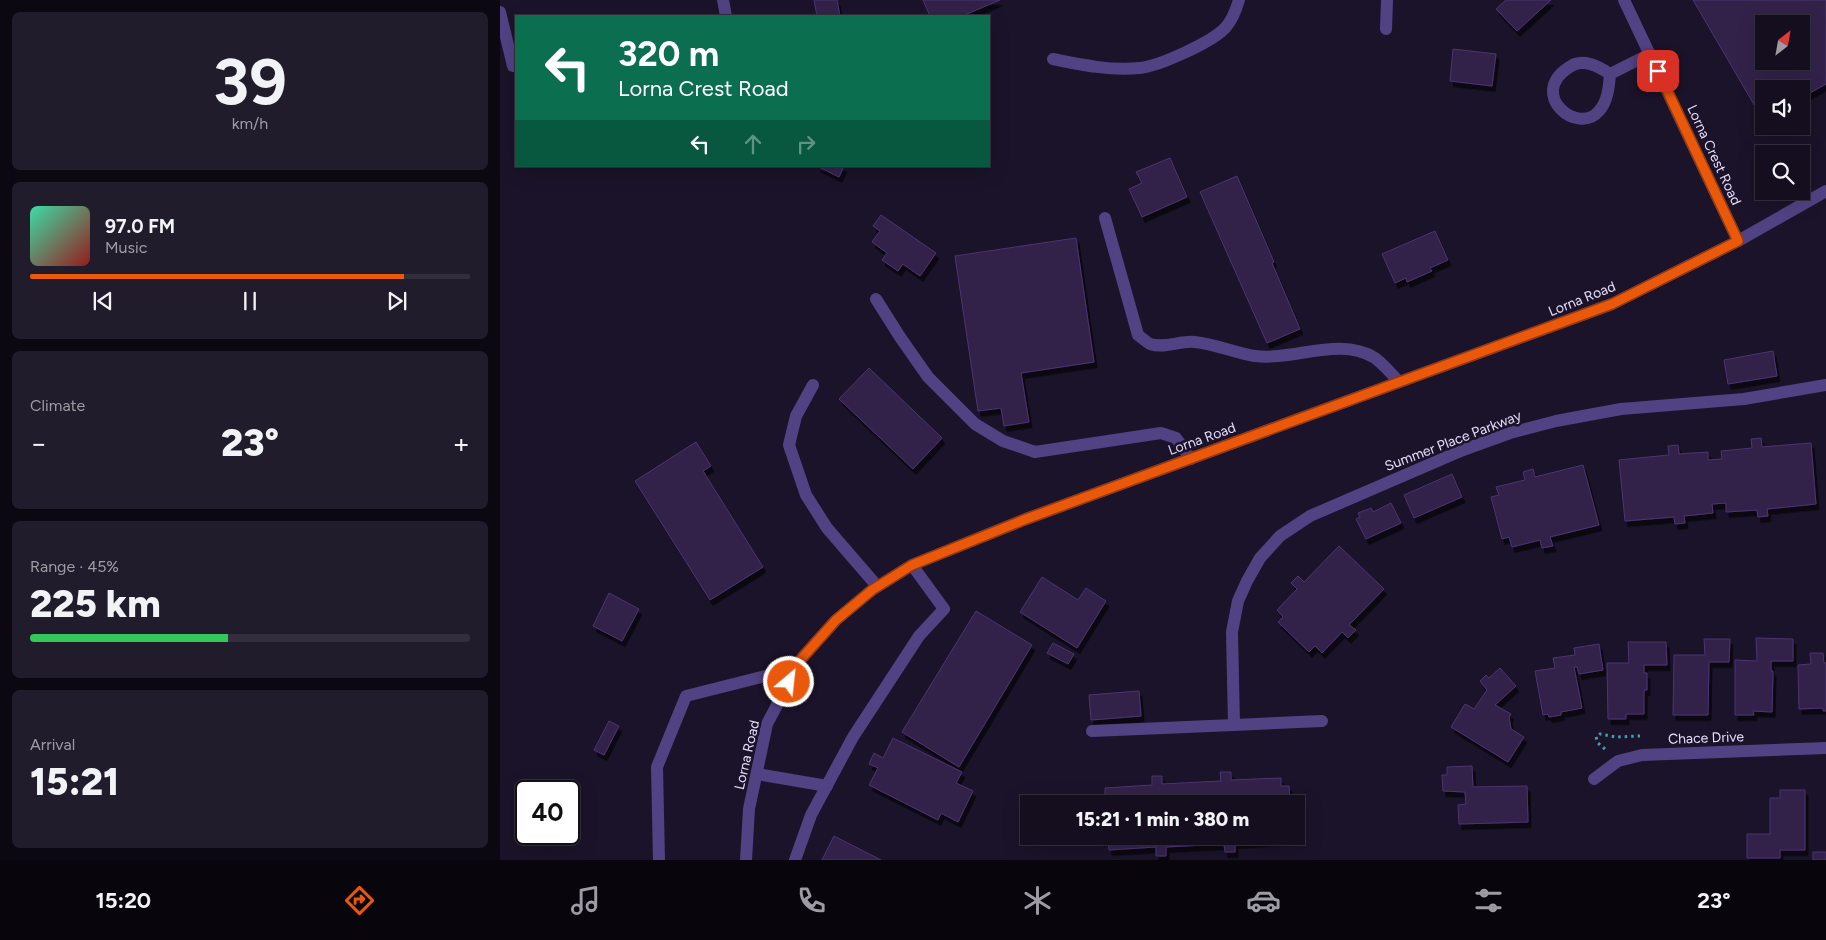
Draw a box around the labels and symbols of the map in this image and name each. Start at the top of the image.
north arrow [1755,15,1810,70]
pin [1637,50,1679,92]
street label: Lorna Crest Road [1683,102,1745,208]
street label: Lorna Road [1546,278,1618,320]
street label: Summer Place Parkway [1382,407,1524,475]
street label: Lorna Road [1166,419,1238,459]
position arrow [762,655,814,707]
street label: Lorna Road [731,719,763,791]
street label: Chace Drive [1668,728,1745,748]
speed limit sign: 40 [515,780,580,845]

